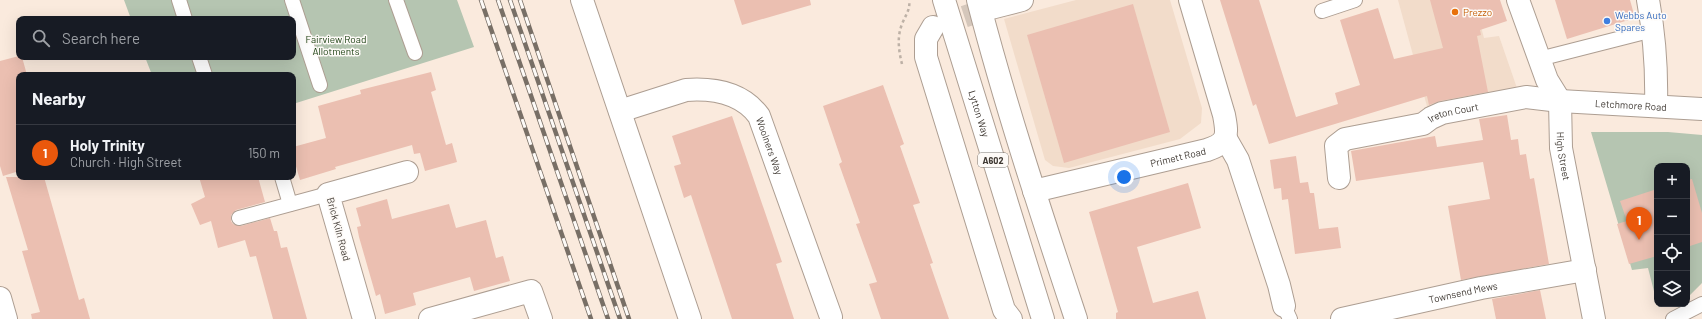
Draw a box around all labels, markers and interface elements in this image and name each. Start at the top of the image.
place label: Prezzo [1463,6,1492,18]
marker: Prezzo [1450,7,1460,17]
place label: Webbs Auto Spares [1615,9,1667,33]
search box [16,16,296,60]
marker: Webbs Auto Spares [1602,16,1612,26]
icon: search [30,27,52,49]
text: Search here [62,29,140,47]
park label: Fairview Road Allotments [306,33,366,57]
text: Nearby [32,88,86,108]
street label: Lytton Way [966,89,992,139]
street label: Letchmore Road [1595,97,1667,113]
street label: Ireton Court [1425,100,1480,125]
street label: Woolners Way [754,115,786,177]
street label: High Street [1555,131,1573,182]
text: Holy Trinity [70,136,145,154]
street label: Primett Road [1149,144,1207,169]
text: 1 [43,145,47,161]
text: 150 m [248,145,280,161]
road number: A602 [978,153,1008,167]
text: Church · High Street [70,154,182,170]
map controls [1654,163,1690,307]
button: + [1654,163,1690,199]
your location [1114,167,1134,187]
street label: Brick Kiln Road [325,196,353,262]
button: − [1654,199,1690,235]
pin: 1 [1626,207,1652,240]
button: locate [1654,235,1690,271]
button: layers [1654,271,1690,307]
street label: Townsend Mews [1428,279,1498,305]

